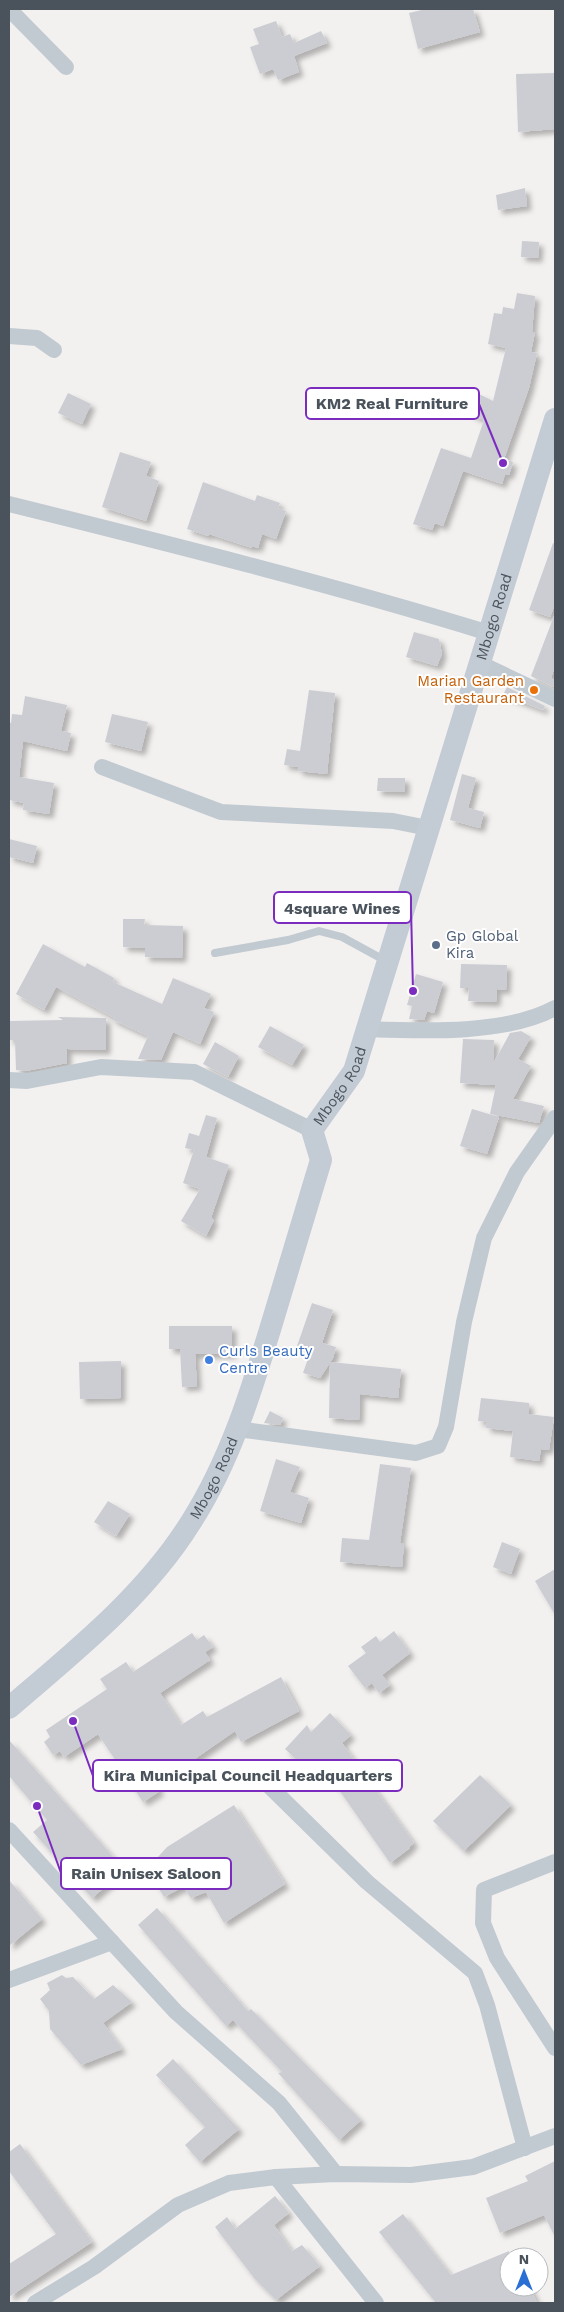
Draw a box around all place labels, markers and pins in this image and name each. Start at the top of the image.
callout: KM2 Real Furniture [306,388,479,419]
place label: Marian Garden Restaurant [417,672,525,707]
marker: Marian Garden Restaurant [528,684,540,696]
callout: 4square Wines [274,892,411,923]
place label: Gp Global Kira [446,927,519,962]
marker: Gp Global Kira [430,939,442,951]
place label: Curls Beauty Centre [219,1342,313,1377]
marker: Curls Beauty Centre [203,1354,215,1366]
callout: Kira Municipal Council Headquarters [93,1760,402,1791]
callout: Rain Unisex Saloon [61,1858,231,1889]

